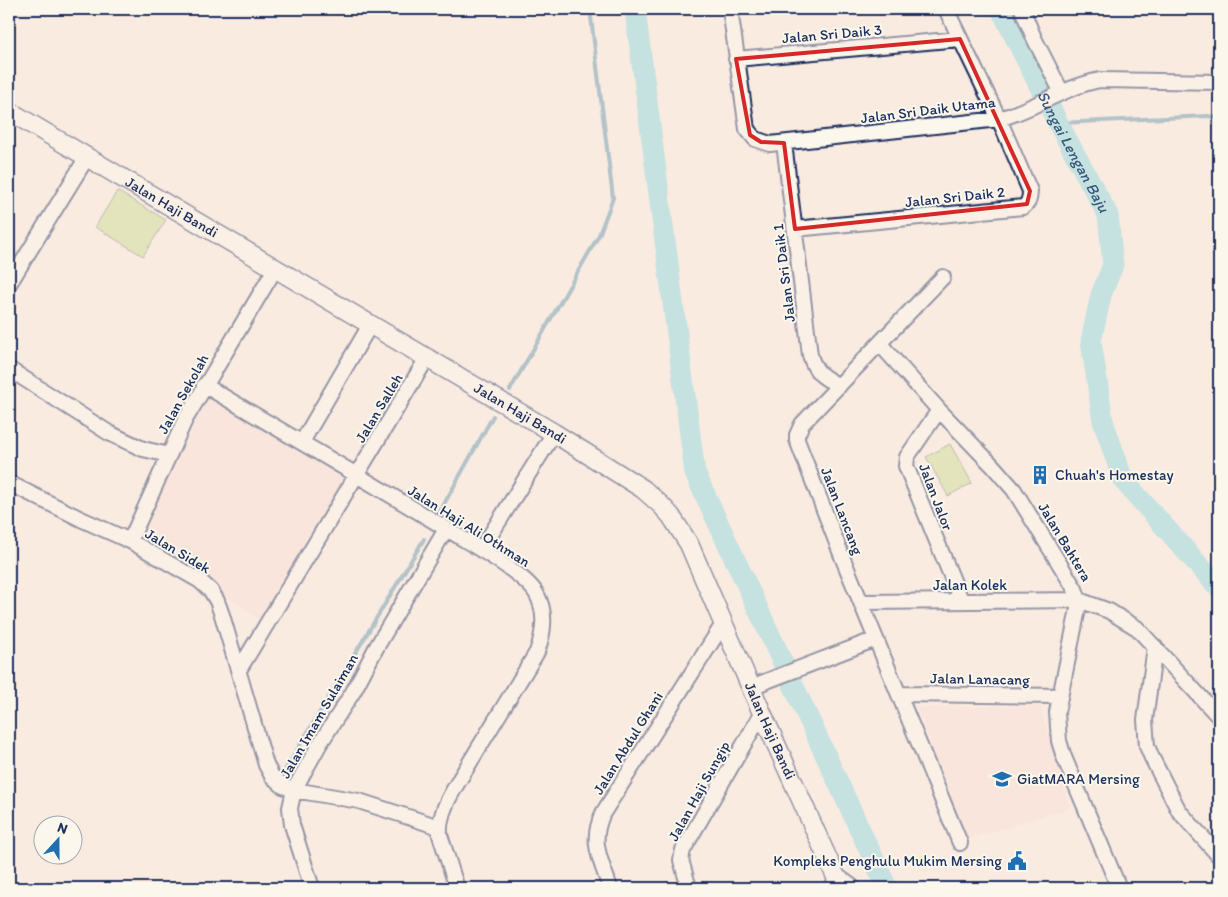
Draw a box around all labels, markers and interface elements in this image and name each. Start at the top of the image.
street label: Jalan Sri Daik 3 [781,21,883,47]
water label: Sungai Lengan Baju [1033,88,1114,217]
street label: Jalan Sri Daik Utama [859,93,997,127]
street label: Jalan Haji Bandi [122,173,221,241]
street label: Jalan Sri Daik 2 [904,183,1006,211]
street label: Jalan Sri Daik 1 [769,223,799,323]
street label: Jalan Sekolah [154,351,212,437]
street label: Jalan Salleh [351,370,407,446]
street label: Jalan Haji Bandi [471,379,570,448]
street label: Jalan Jalor [915,461,957,533]
building icon: Chuah's Homestay [1029,464,1051,486]
street label: Jalan Lancang [817,465,867,558]
place label: Chuah's Homestay [1055,466,1174,484]
street label: Jalan Haji Ali Othman [405,481,533,571]
street label: Jalan Bahtera [1034,499,1096,585]
street label: Jalan Sidek [142,524,214,578]
street label: Jalan Kolek [933,576,1007,594]
street label: Jalan Imam Sulaiman [276,650,362,782]
street label: Jalan Lanacang [930,669,1030,689]
street label: Jalan Haji Bandi [741,679,800,782]
street label: Jalan Abdul Ghani [589,688,667,798]
street label: Jalan Haji Sungip [664,738,734,844]
school or university icon: GiatMARA Mersing [991,768,1013,790]
place label: GiatMARA Mersing [1017,770,1140,788]
north arrow [32,814,82,864]
text: N [55,819,70,838]
public building icon: Kompleks Penghulu Mukim Mersing [1006,850,1028,872]
place label: Kompleks Penghulu Mukim Mersing [773,852,1002,870]

